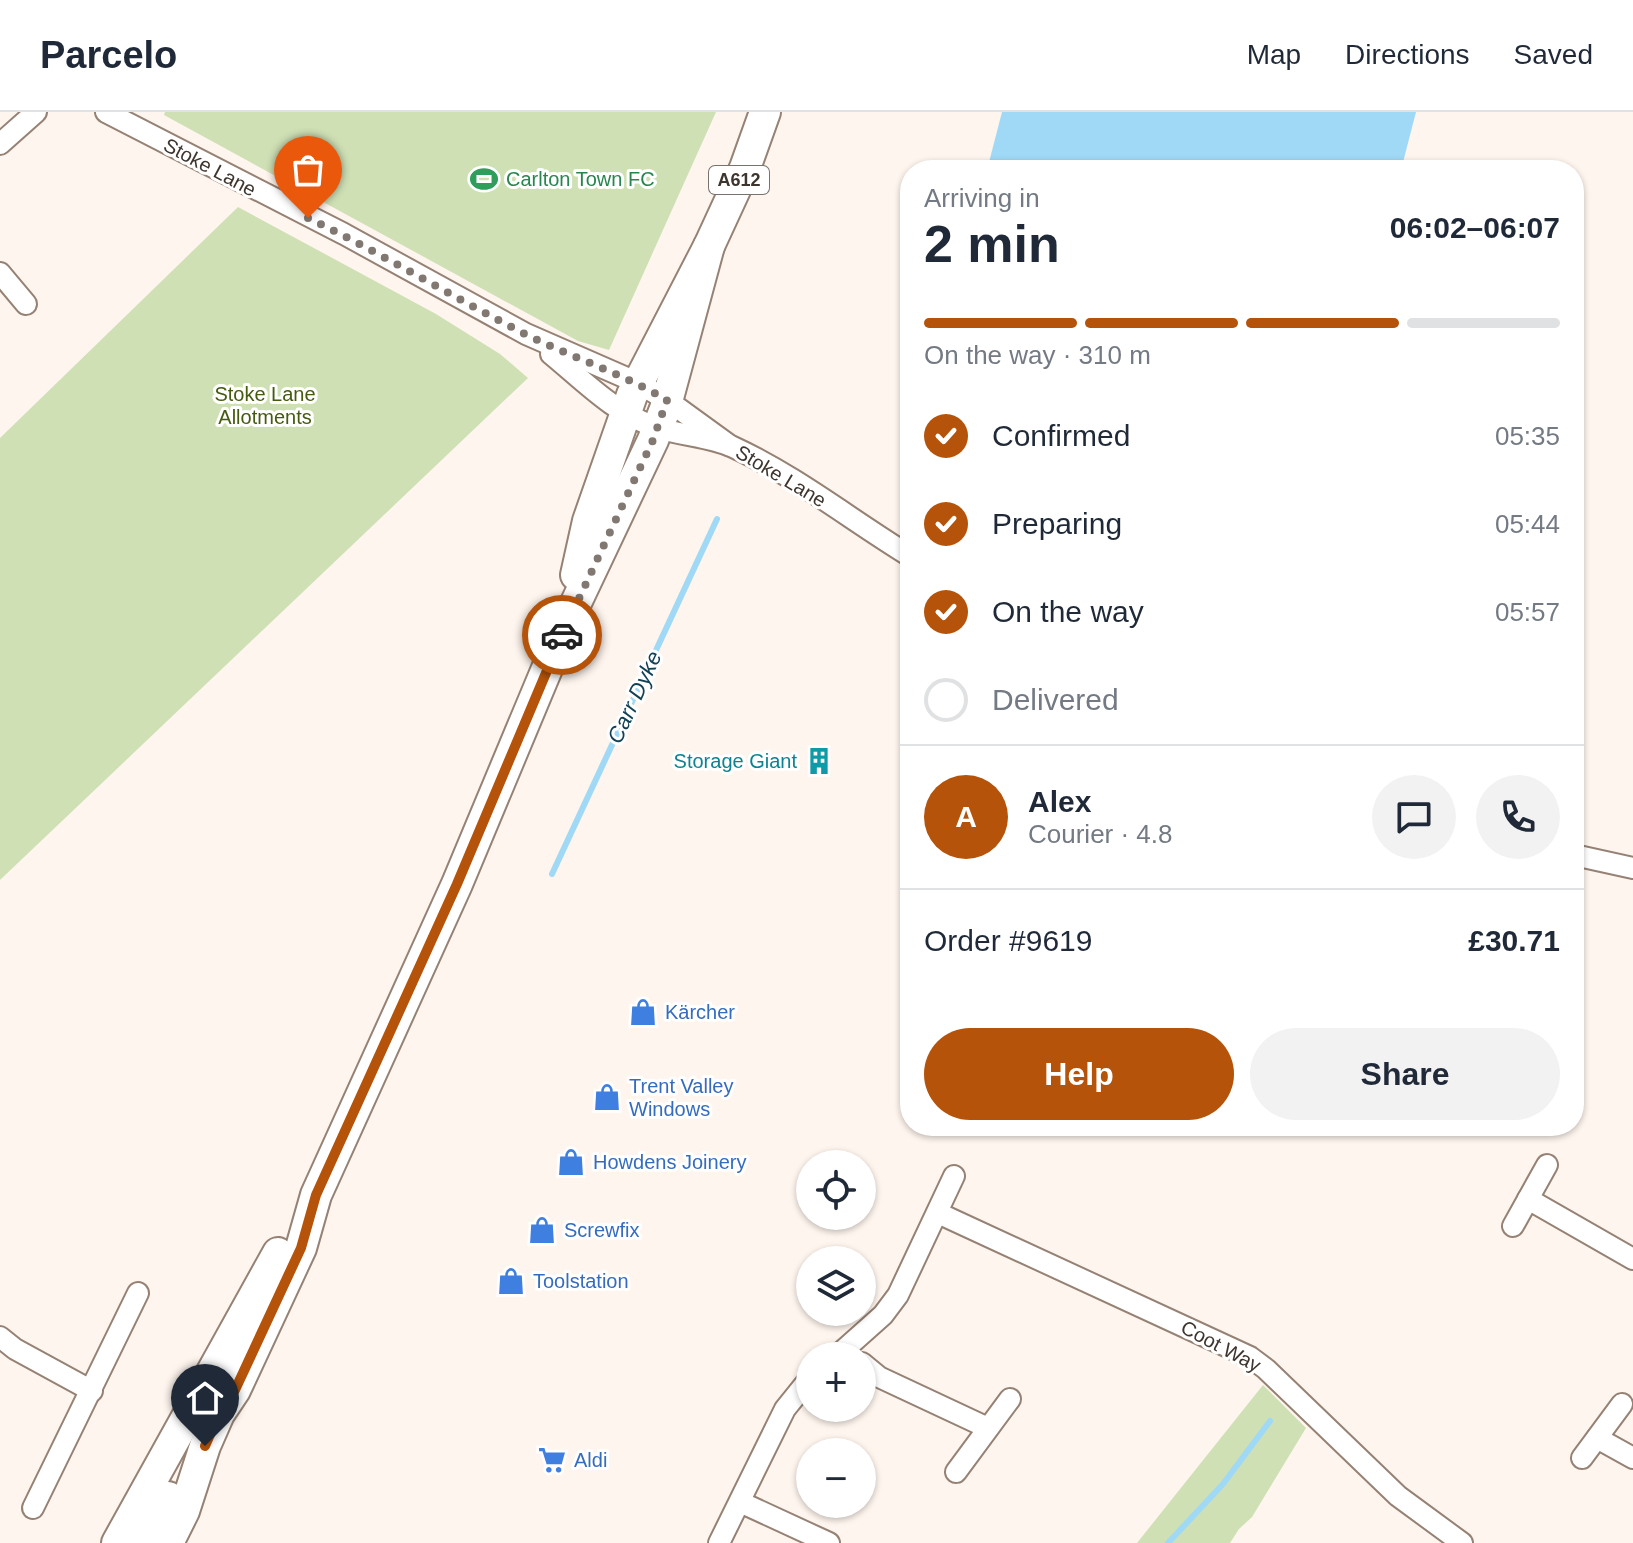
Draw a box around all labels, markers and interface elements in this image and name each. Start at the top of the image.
text: Parcelo [40,34,177,76]
text: Map [1247,39,1301,70]
text: Directions [1345,39,1470,70]
text: Saved [1514,39,1593,70]
street label: Stoke Lane [160,134,260,200]
pin [274,136,342,218]
icon: bag [286,148,330,192]
sports icon: Carlton Town FC [469,164,499,194]
road number: A612 [709,166,769,194]
place label: Carlton Town FC [506,168,655,190]
text: Arriving in [924,183,1040,213]
text: 06:02–06:07 [1390,211,1560,244]
text: 2 min [924,215,1060,273]
text: On the way · 310 m [924,340,1151,370]
park label: Stoke Lane Allotments [214,383,316,428]
icon: check [924,414,968,458]
text: Confirmed [992,419,1130,452]
text: 05:35 [1495,421,1560,451]
street label: Stoke Lane [732,441,830,511]
icon: check [924,502,968,546]
text: Preparing [992,507,1122,540]
text: 05:44 [1495,509,1560,539]
icon: check [924,590,968,634]
courier [522,595,602,675]
text: On the way [992,595,1144,628]
text: 05:57 [1495,597,1560,627]
icon: car [540,613,584,657]
water label: Carr Dyke [602,647,667,747]
text: Delivered [992,683,1119,716]
building icon: Storage Giant [804,746,834,776]
place label: Storage Giant [674,750,797,772]
button: chat [1372,775,1456,859]
button: phone [1476,775,1560,859]
text: Alex [1028,785,1091,818]
text: A [955,800,977,833]
text: Courier · 4.8 [1028,819,1173,849]
text: Order #9619 [924,924,1092,957]
text: £30.71 [1468,924,1560,957]
shop icon: Kärcher [628,997,658,1027]
place label: Kärcher [665,1001,735,1023]
button: Help [924,1028,1234,1120]
button: Share [1250,1028,1560,1120]
place label: Trent Valley Windows [629,1075,733,1120]
shop icon: Trent Valley Windows [592,1082,622,1112]
shop icon: Howdens Joinery [556,1147,586,1177]
map controls [796,1150,876,1518]
button: locate [796,1150,876,1230]
place label: Howdens Joinery [593,1151,746,1173]
shop icon: Screwfix [527,1215,557,1245]
place label: Screwfix [564,1219,640,1241]
button: layers [796,1246,876,1326]
shop icon: Toolstation [496,1266,526,1296]
place label: Toolstation [533,1270,629,1292]
street label: Coot Way [1177,1316,1265,1376]
button: + [796,1342,876,1422]
pin [171,1364,239,1446]
icon: home [183,1376,227,1420]
button: − [796,1438,876,1518]
supermarket icon: Aldi [537,1445,567,1475]
place label: Aldi [574,1449,607,1471]

